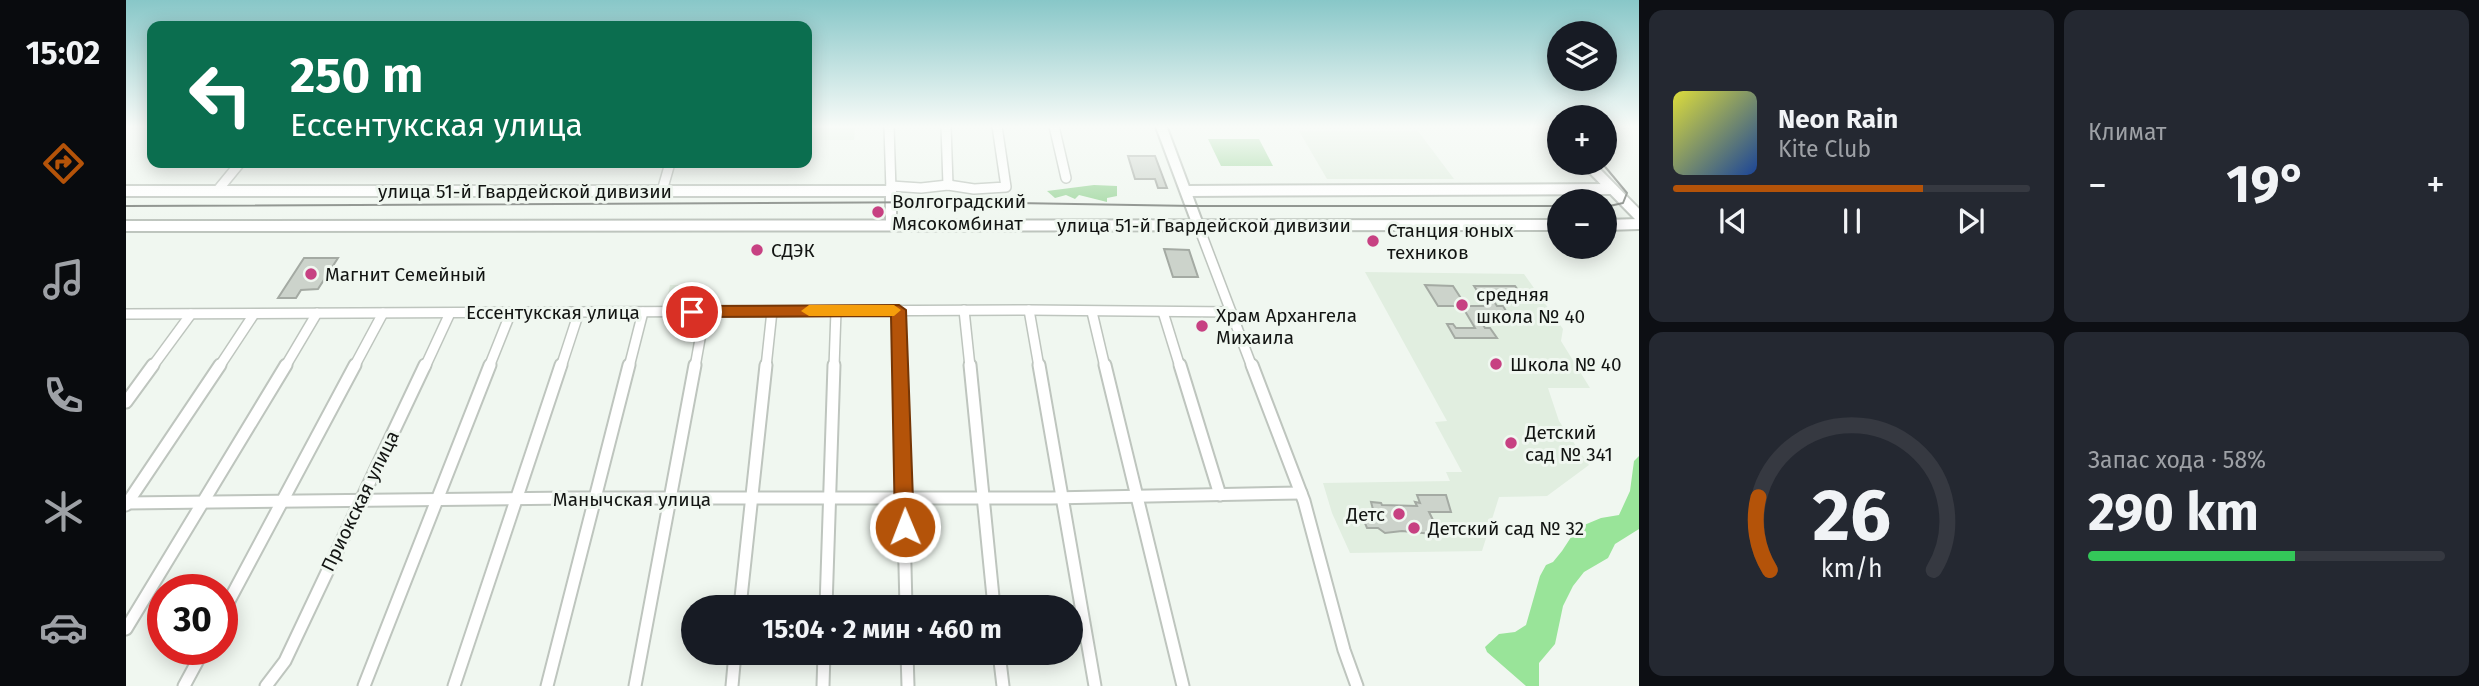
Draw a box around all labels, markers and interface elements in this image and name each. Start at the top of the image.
map controls [1547,21,1617,259]
button: layers [1547,21,1617,91]
text: 15:02 [26,34,100,72]
text: 250 m [290,46,423,105]
icon: left [175,49,266,140]
text: Neon Rain [1778,104,1898,135]
button: + [1547,105,1617,175]
text: Ессентукская улица [290,106,583,144]
text: Климат [2088,118,2166,146]
text: Kite Club [1778,135,1871,163]
icon: directions [39,139,88,188]
text: 19° [2226,153,2307,216]
text: − [2088,162,2107,208]
text: + [2426,162,2445,208]
street label: улица 51-й Гвардейской дивизии [378,180,672,203]
button: − [1547,189,1617,259]
place label: Волгоградский Мясокомбинат [892,190,1026,235]
icon: previous [1714,202,1752,240]
icon: pause [1833,202,1871,240]
icon: next [1952,202,1990,240]
marker: Волгоградский Мясокомбинат [870,204,886,220]
street label: улица 51-й Гвардейской дивизии [1057,214,1351,237]
place label: Станция юных техников [1387,219,1514,264]
marker: Станция юных техников [1365,233,1381,249]
place label: СДЭК [771,239,815,262]
marker: СДЭК [749,242,765,258]
icon: music [39,255,88,304]
place label: Магнит Семейный [325,263,486,286]
marker: Магнит Семейный [303,266,319,282]
pin [662,282,722,342]
place label: средняя школа № 40 [1476,283,1585,328]
icon: arrive [673,293,711,331]
marker: средняя школа № 40 [1454,297,1470,313]
street label: Ессентукская улица [466,301,640,324]
place label: Храм Архангела Михаила [1216,304,1357,349]
marker: Храм Архангела Михаила [1194,318,1210,334]
place label: Школа № 40 [1510,353,1622,376]
marker: Школа № 40 [1488,356,1504,372]
icon: phone [39,371,88,420]
place label: Детский сад № 341 [1524,421,1613,466]
street label: Приокская улица [316,427,404,575]
marker: Детский сад № 341 [1503,435,1519,451]
text: Запас хода · 58% [2088,446,2266,474]
text: 26 [1812,472,1891,559]
text: 290 km [2088,481,2259,544]
icon: climate [39,487,88,536]
street label: Манычская улица [553,488,711,511]
position arrow [868,490,942,564]
place label: Детс [1345,503,1385,526]
marker: Детс [1391,506,1407,522]
place label: Детский сад № 32 [1427,517,1584,540]
marker: Детский сад № 32 [1406,520,1422,536]
text: km/h [1821,554,1882,584]
speed limit sign: 30 [147,574,238,665]
icon: car [39,603,88,652]
text: 15:04 · 2 мин · 460 m [762,614,1002,645]

